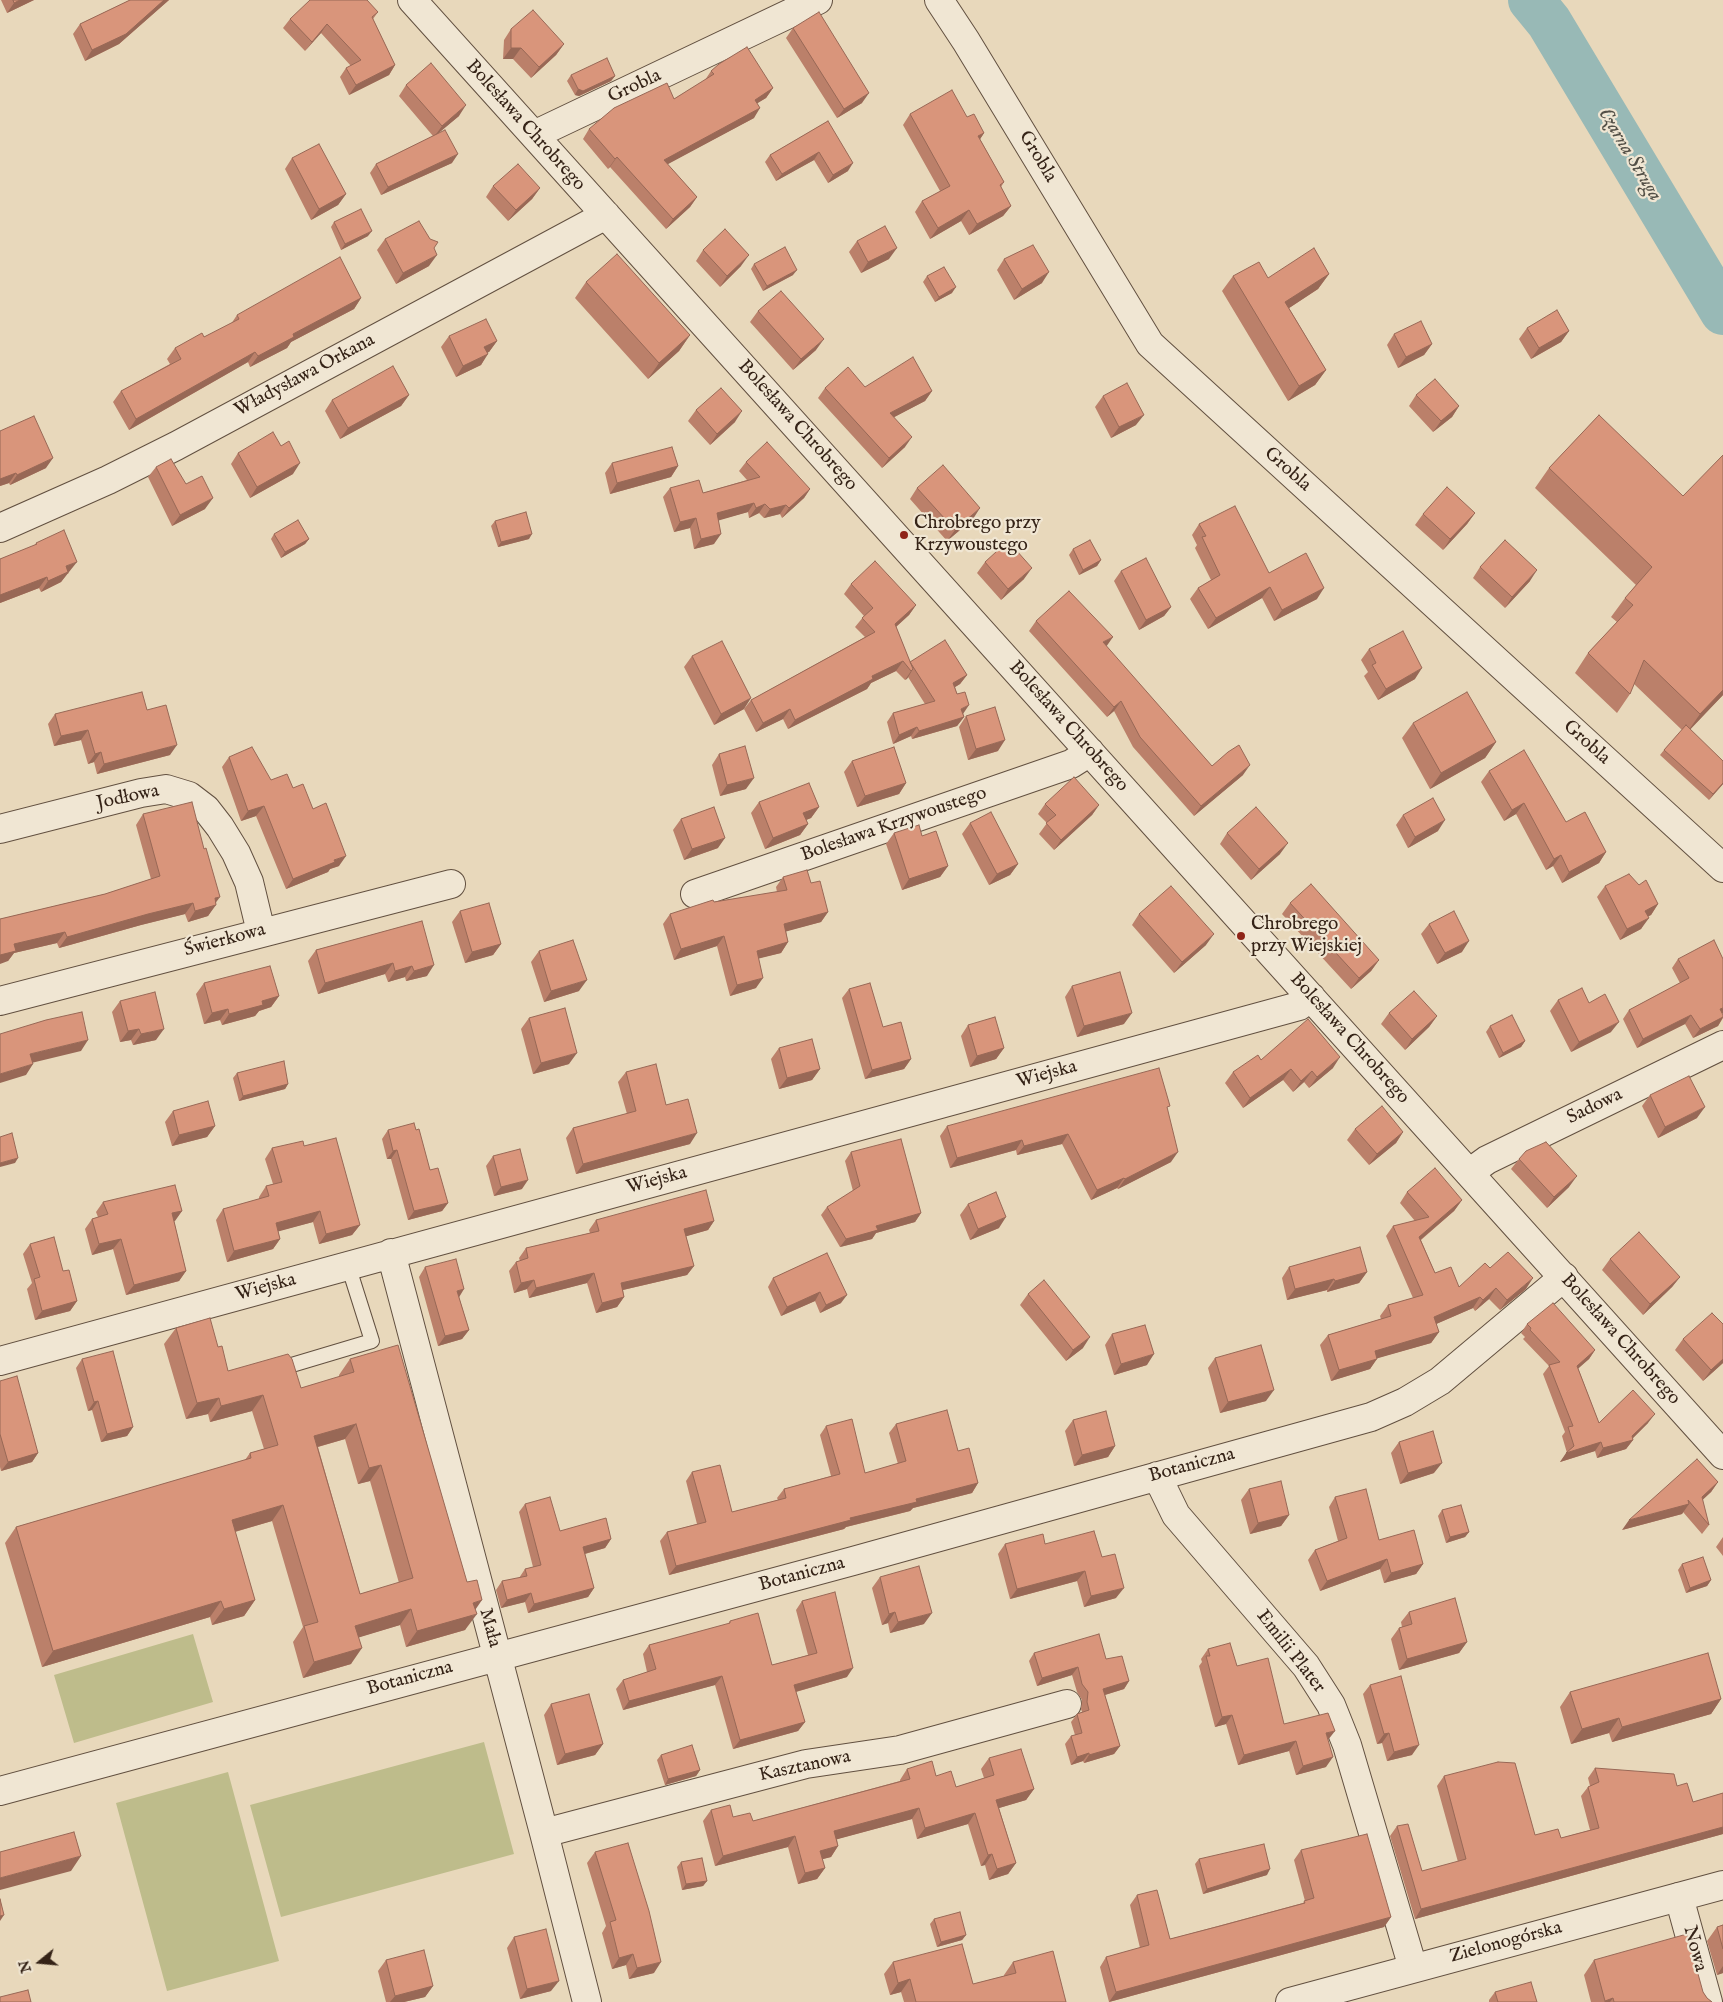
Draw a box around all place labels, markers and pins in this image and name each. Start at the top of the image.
place label: Chrobrego przy Krzywoustego [914,513,1041,557]
marker: Chrobrego przy Krzywoustego [898,529,910,541]
place label: Chrobrego przy Wiejskiej [1251,914,1362,958]
marker: Chrobrego przy Wiejskiej [1235,930,1247,942]

